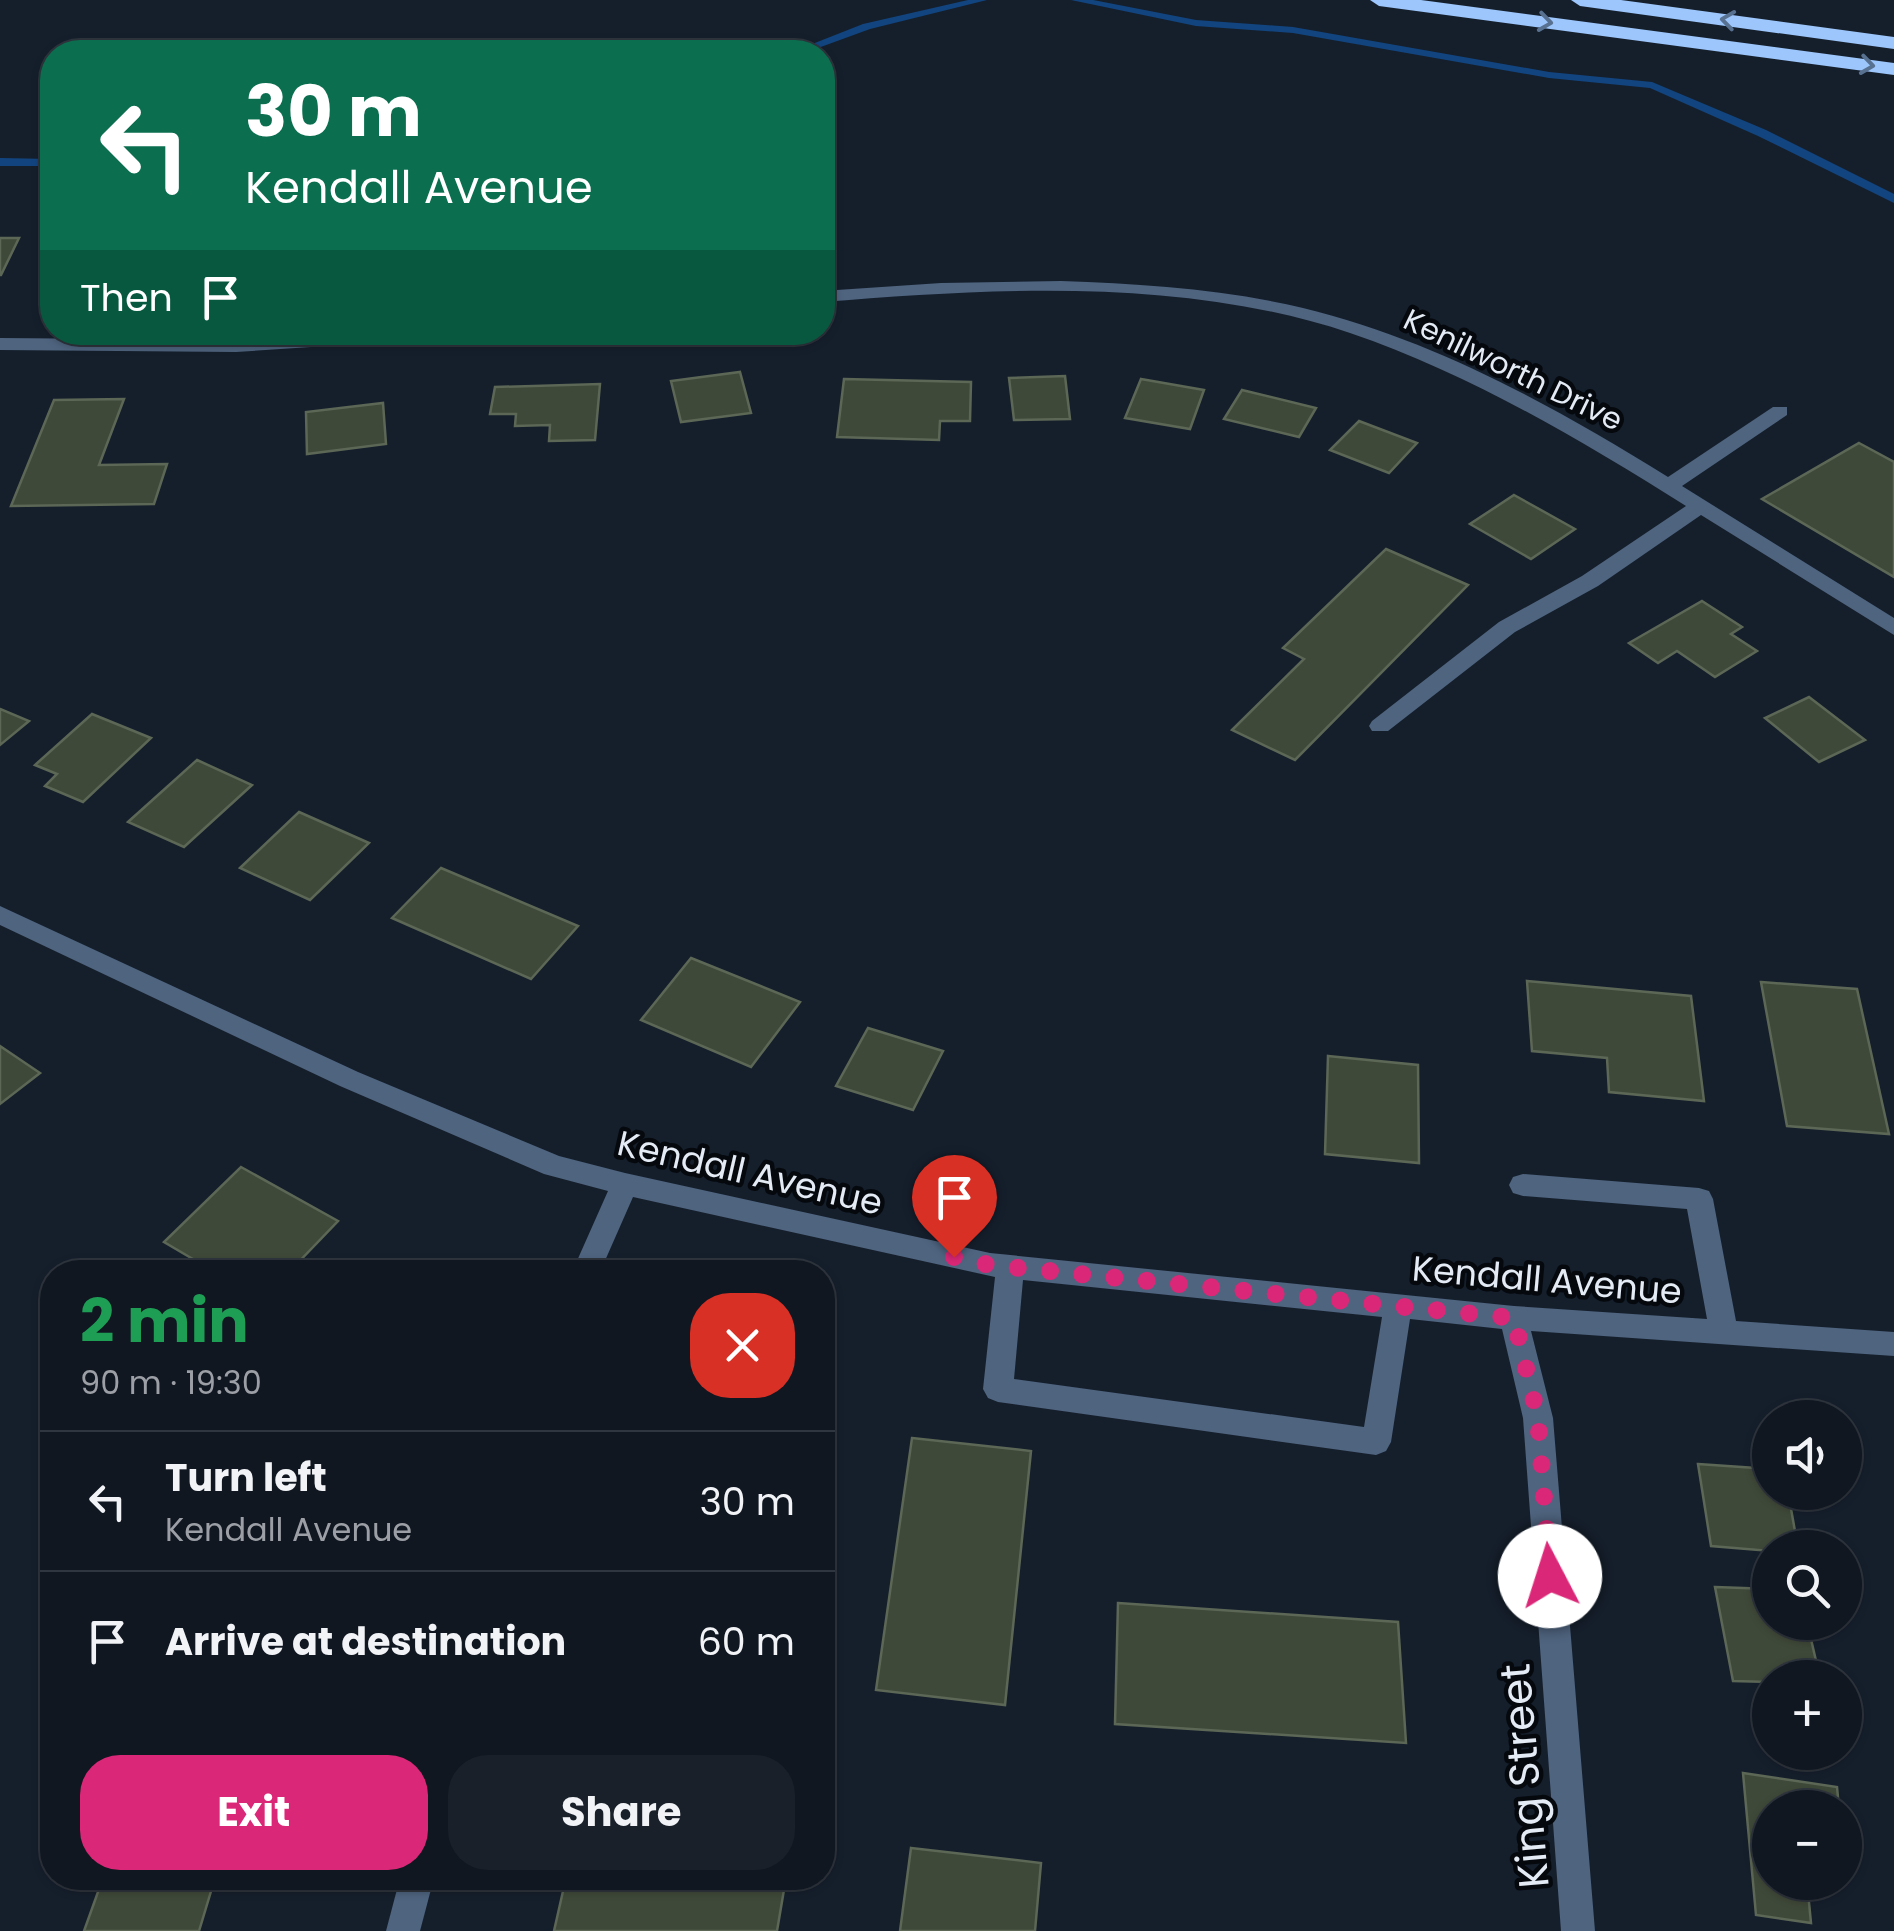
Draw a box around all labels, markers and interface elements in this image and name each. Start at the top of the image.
one-way arrow [1538,11,1554,32]
one-way arrow [1720,11,1736,32]
one-way arrow [1859,54,1876,75]
text: 30 m [245,62,422,161]
icon: left [80,80,210,210]
text: Kendall Avenue [245,156,593,219]
icon: arrive [193,270,248,325]
text: Then [80,271,173,324]
street label: Kenilworth Drive [1396,298,1630,441]
street label: Kendall Avenue [613,1118,887,1227]
pin [912,1155,997,1258]
icon: arrive [927,1170,982,1225]
street label: Kendall Avenue [1410,1243,1684,1316]
text: 2 min [80,1279,249,1363]
button: close [690,1293,795,1398]
text: 90 m · 19:30 [80,1360,262,1405]
map controls [1752,1400,1862,1900]
button: sound [1752,1400,1862,1510]
text: Turn left [165,1451,327,1504]
icon: left [80,1474,135,1529]
text: 30 m [699,1475,795,1528]
text: Kendall Avenue [165,1507,412,1552]
position arrow [1498,1524,1602,1628]
button: search [1752,1530,1862,1640]
icon: arrive [80,1614,135,1669]
text: Arrive at destination [165,1615,566,1668]
text: 60 m [698,1615,795,1668]
button: + [1752,1660,1862,1770]
street label: King Street [1485,1661,1564,1891]
button: Exit [80,1755,428,1870]
button: Share [448,1755,795,1870]
button: − [1752,1790,1862,1900]

